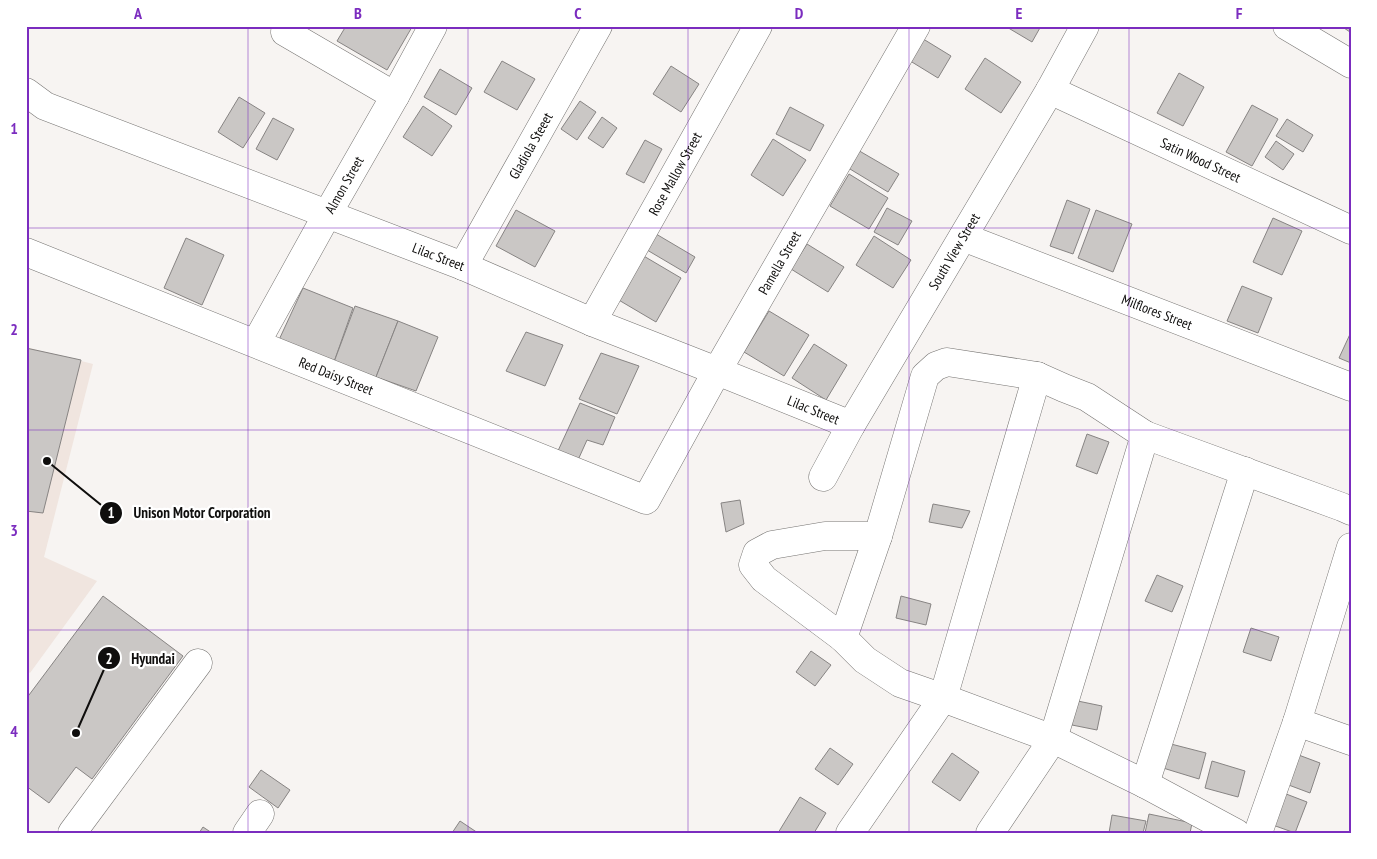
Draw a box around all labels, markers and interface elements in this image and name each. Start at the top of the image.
text: A [133,3,143,23]
text: B [354,3,362,23]
text: C [574,3,582,23]
text: D [795,3,804,23]
text: E [1016,3,1023,23]
text: F [1236,3,1243,23]
street label: Gladiola Steeet [505,109,557,182]
text: 1 [10,118,18,138]
street label: Rose Mallow Street [645,129,706,219]
street label: Satin Wood Street [1157,134,1244,186]
street label: Almon Street [321,153,368,217]
street label: South View Street [924,210,984,293]
street label: Pamella Street [754,228,805,298]
street label: Lilac Street [410,239,467,275]
street label: Milflores Street [1119,290,1195,334]
text: 2 [10,319,18,339]
street label: Red Daisy Street [296,353,376,399]
street label: Lilac Street [785,391,842,428]
callout: Unison Motor Corporation [98,498,280,528]
text: 1 [107,503,115,522]
text: Unison Motor Corporation [133,503,271,522]
text: 3 [10,520,18,540]
callout: Hyundai [97,643,185,673]
text: 2 [105,649,113,668]
text: Hyundai [131,649,175,668]
text: 4 [10,721,18,741]

